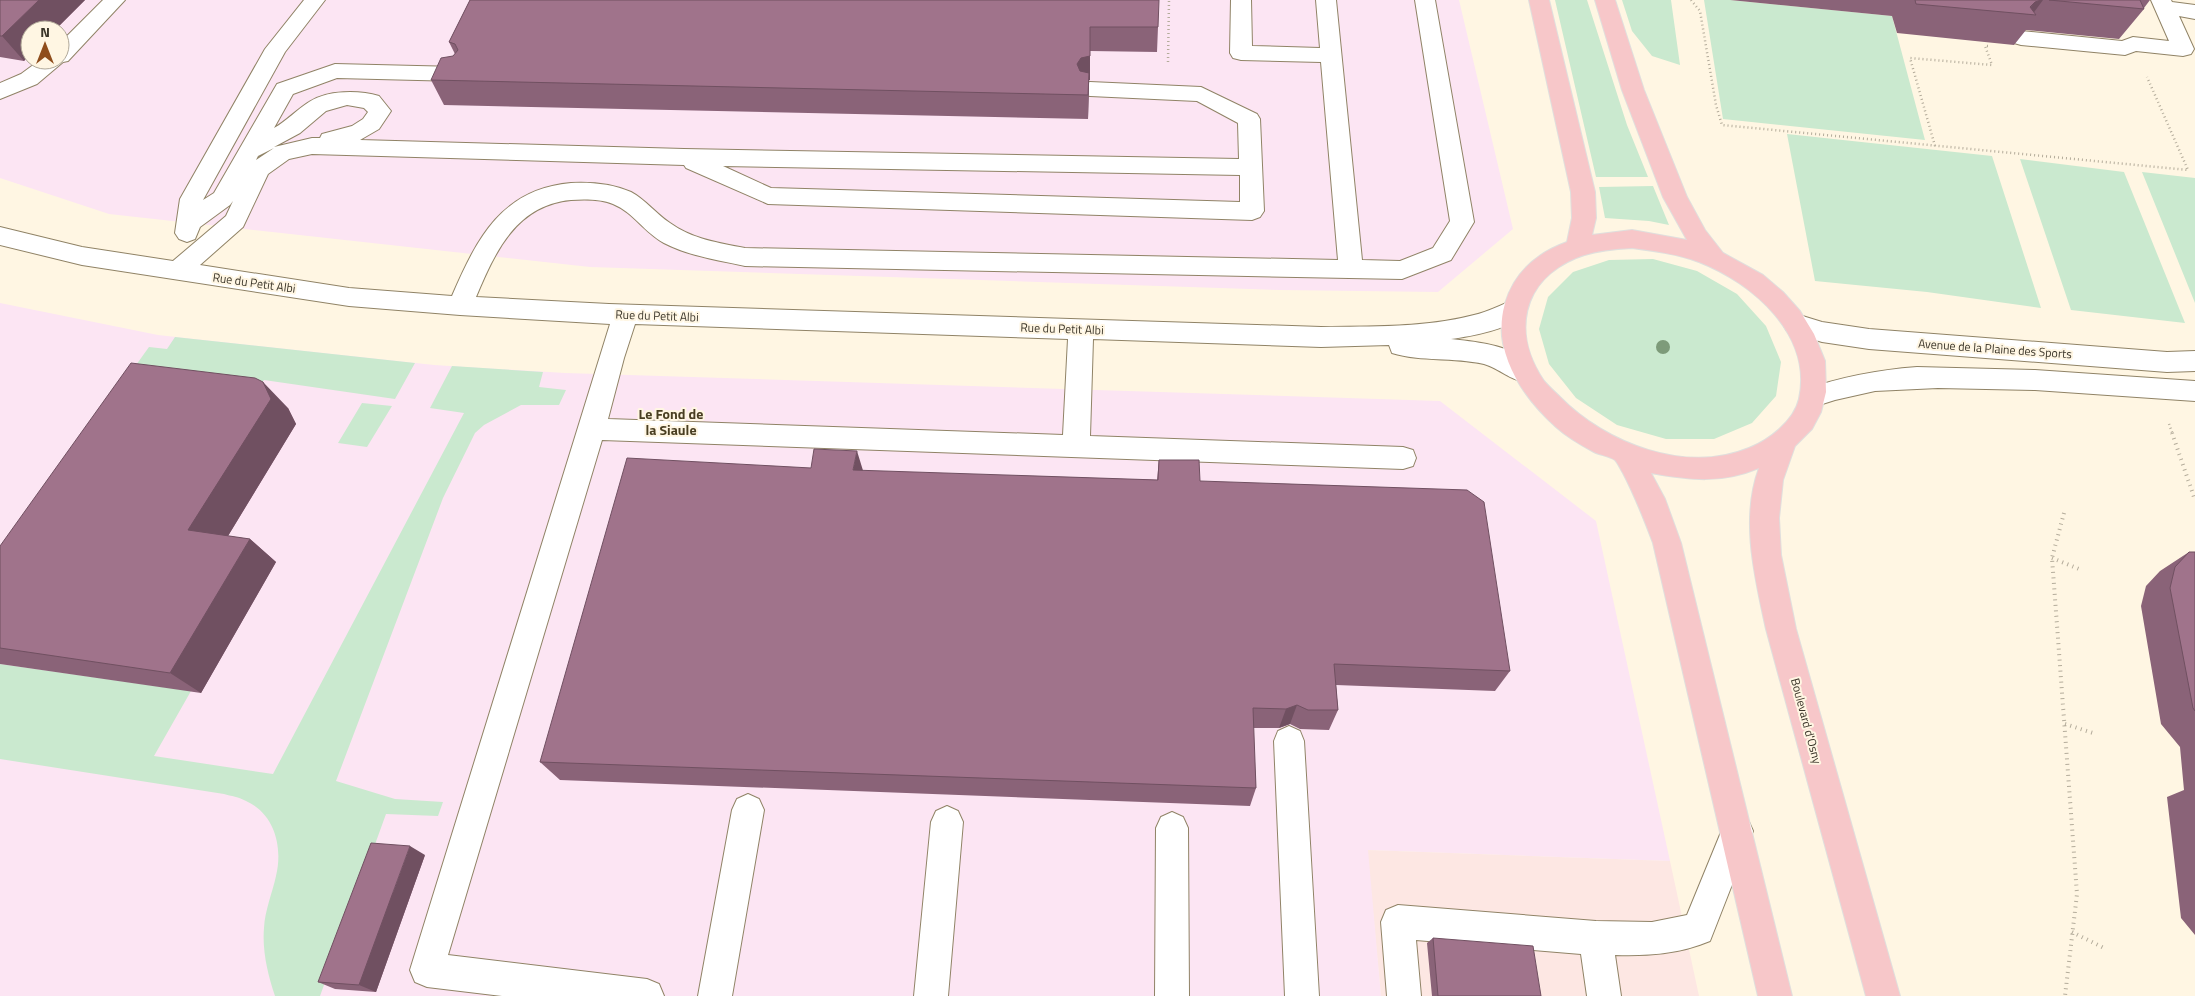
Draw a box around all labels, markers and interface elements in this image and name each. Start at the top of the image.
north arrow [20,20,70,70]
text: N [40,21,50,42]
street label: Rue du Petit Albi [211,267,297,298]
street label: Rue du Petit Albi [615,305,699,326]
street label: Rue du Petit Albi [1020,318,1104,339]
street label: Avenue de la Plaine des Sports [1918,334,2073,363]
district label: Le Fond de la Siaule [639,403,703,440]
street label: Boulevard d'Osny [1786,676,1827,766]

